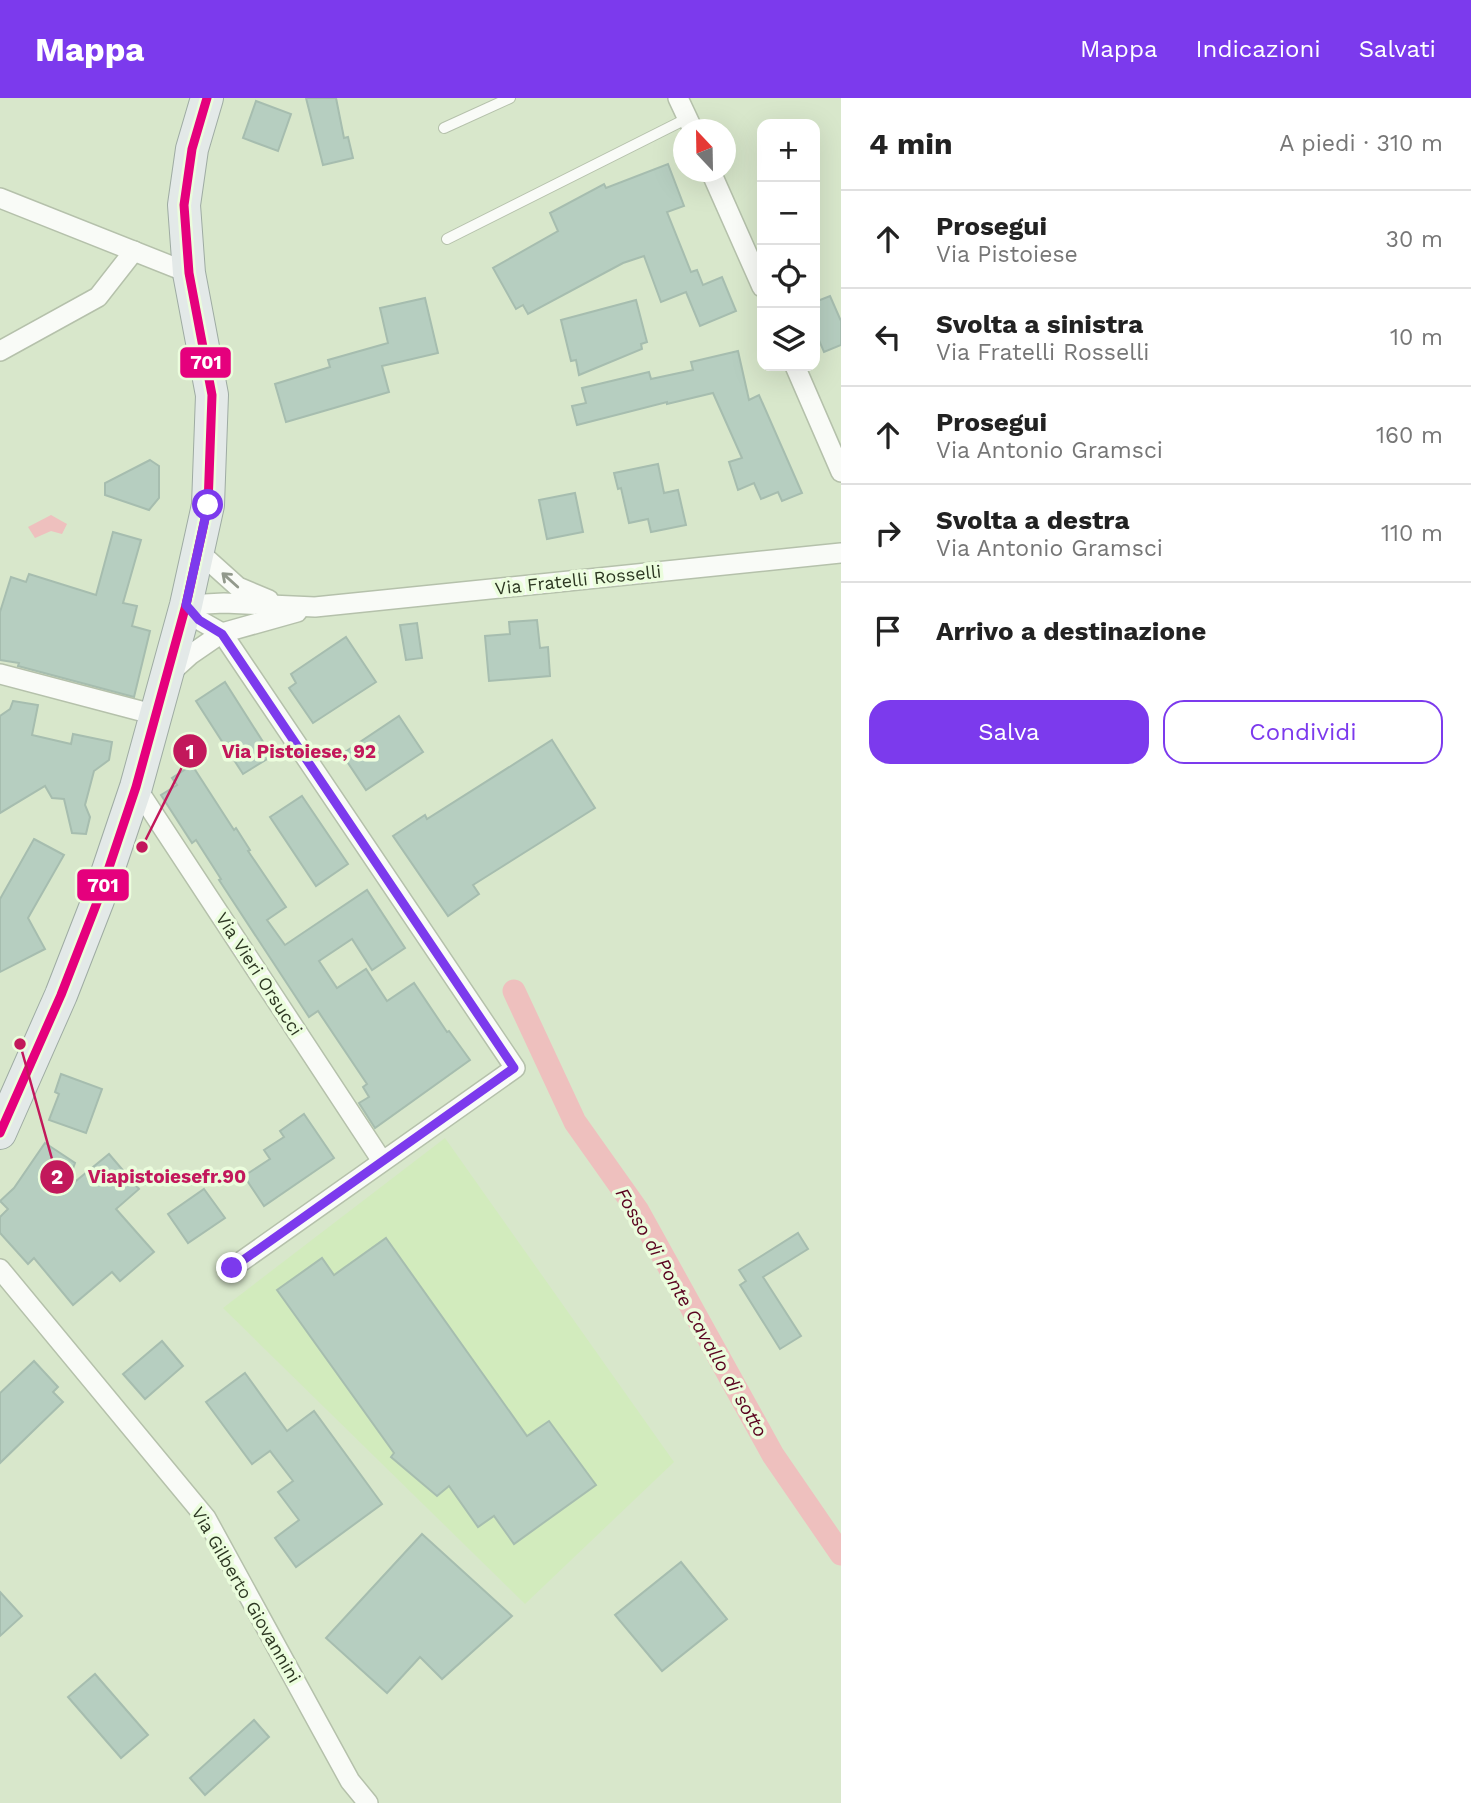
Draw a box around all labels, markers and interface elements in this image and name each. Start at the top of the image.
text: Mappa [35,30,144,69]
text: Mappa [1080,35,1158,63]
text: Indicazioni [1196,35,1321,63]
text: Salvati [1359,35,1436,63]
north arrow [673,119,736,182]
map controls [757,119,820,371]
button: + [757,119,820,182]
text: 4 min [869,126,953,161]
text: A piedi · 310 m [1279,130,1443,157]
button: − [757,182,820,245]
text: Prosegui [936,211,1047,241]
icon: ahead [869,220,907,258]
text: 30 m [1386,226,1443,253]
text: Via Pistoiese [936,241,1078,268]
button: locate [757,245,820,308]
button: layers [757,308,820,371]
text: Svolta a sinistra [936,309,1143,339]
icon: left [869,318,907,356]
text: 10 m [1390,324,1443,351]
text: Via Fratelli Rosselli [936,339,1149,366]
line badge: 701 [179,346,232,379]
text: 701 [190,351,222,374]
text: Prosegui [936,407,1047,437]
icon: ahead [869,416,907,454]
text: 160 m [1376,422,1443,449]
text: Via Antonio Gramsci [936,437,1163,464]
route start [192,489,223,520]
text: Svolta a destra [936,505,1129,535]
icon: right [869,514,907,552]
text: 110 m [1381,520,1443,547]
text: Via Antonio Gramsci [936,535,1163,562]
street label: Via Fratelli Rosselli [494,560,662,599]
one-way arrow [221,572,239,588]
icon: arrive [869,612,907,650]
text: Arrivo a destinazione [936,616,1206,646]
button: Salva [869,700,1149,764]
button: Condividi [1163,700,1443,764]
callout: Via Pistoiese, 92 [173,731,390,771]
text: 1 [185,739,195,764]
text: Via Pistoiese, 92 [222,740,376,763]
line badge: 701 [76,868,130,902]
text: 701 [87,874,119,897]
street label: Via Vieri Orsucci [212,908,307,1039]
callout: Viapistoiesefr.90 [39,1157,261,1197]
text: 2 [51,1164,63,1189]
text: Viapistoiesefr.90 [88,1165,246,1188]
water label: Fosso di Ponte Cavallo di sotto [611,1184,773,1441]
route end [216,1252,247,1283]
street label: Via Gilberto Giovannini [187,1503,305,1686]

